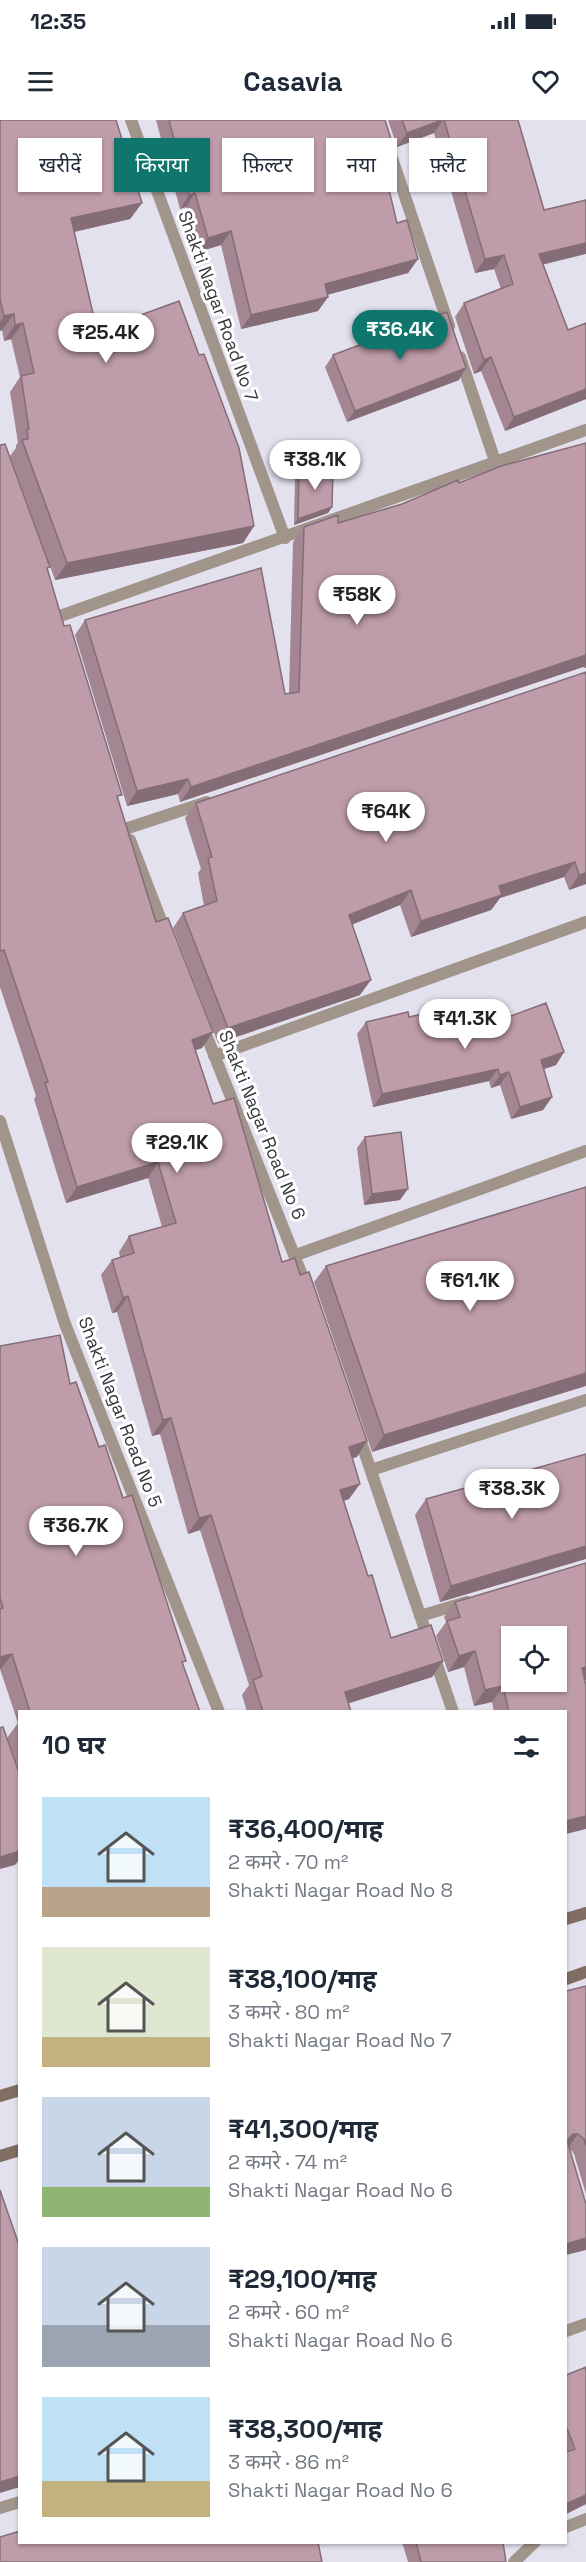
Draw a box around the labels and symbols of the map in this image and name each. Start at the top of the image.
street label: Shakti Nagar Road No 7 [173,207,264,404]
pin: ₹36.4K [351,310,449,361]
pin: ₹25.4K [57,313,155,364]
pin: ₹38.1K [266,440,364,491]
pin: ₹58K [321,575,393,626]
pin: ₹64K [350,792,422,843]
pin: ₹41.3K [416,999,514,1050]
street label: Shakti Nagar Road No 6 [214,1027,311,1223]
pin: ₹29.1K [128,1123,226,1174]
pin: ₹61.1K [421,1261,519,1312]
street label: Shakti Nagar Road No 5 [74,1313,167,1510]
pin: ₹38.3K [463,1469,561,1520]
pin: ₹36.7K [27,1506,125,1557]

